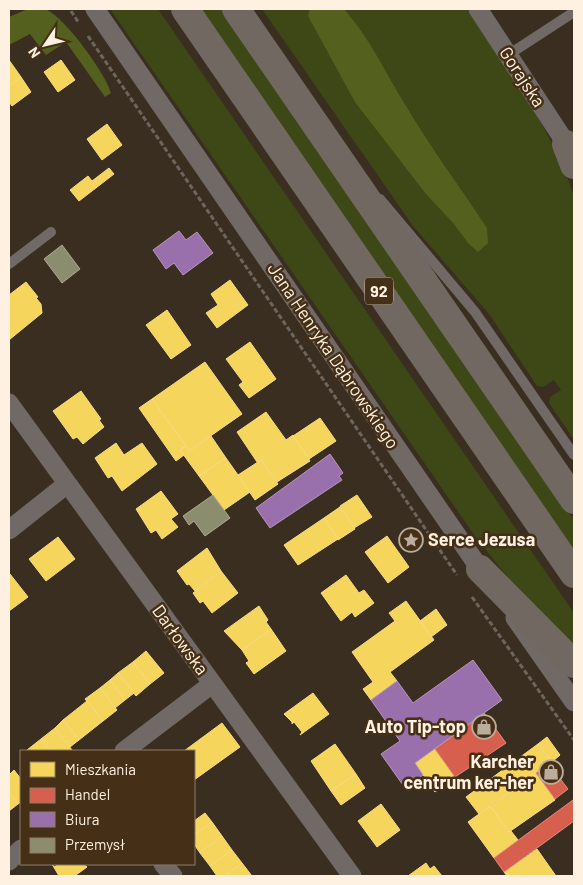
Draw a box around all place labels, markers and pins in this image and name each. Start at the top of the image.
place icon: Serce Jezusa [398,527,424,553]
place label: Serce Jezusa [428,528,535,550]
shop icon: Auto Tip-top [471,714,497,740]
place label: Auto Tip-top [365,715,466,737]
place label: Karcher centrum ker-her [403,750,534,793]
shop icon: Karcher centrum ker-her [538,759,564,785]

